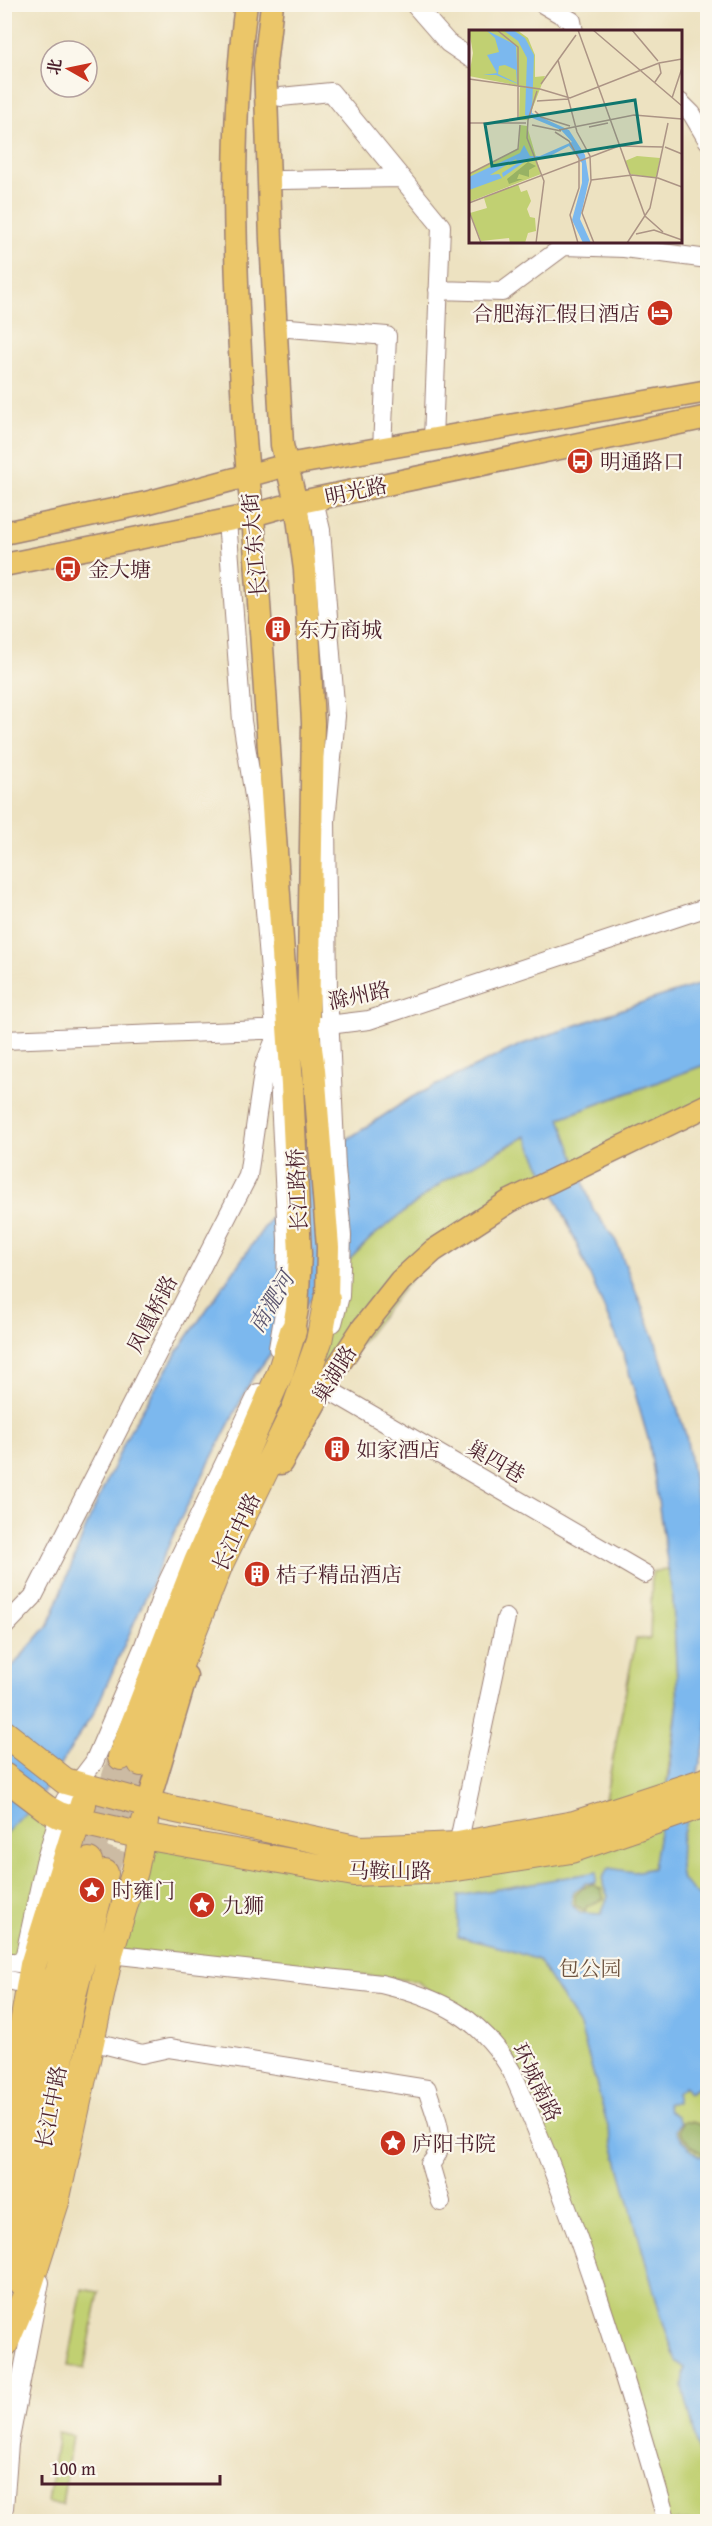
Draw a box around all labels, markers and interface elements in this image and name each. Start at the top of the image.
inset map [469,30,682,243]
north arrow [39,39,99,99]
text: 北 [41,57,67,76]
place label: 合肥海汇假日酒店 [472,298,640,329]
hotel icon: 合肥海汇假日酒店 [645,298,675,328]
bus stop icon: 明通路口 [565,446,595,476]
place label: 明通路口 [600,446,684,477]
street label: 明光路 [322,469,390,513]
street label: 长江东大街 [234,491,274,599]
bus stop icon: 金大塘 [53,554,83,584]
place label: 金大塘 [88,554,151,585]
building icon: 东方商城 [263,614,293,644]
place label: 东方商城 [298,614,382,645]
street label: 滁州路 [325,973,393,1017]
street label: 长江路桥 [279,1147,315,1233]
water label: 南淝河 [240,1262,304,1339]
street label: 凤凰桥路 [119,1270,185,1358]
street label: 巢湖路 [304,1339,364,1409]
street label: 巢四巷 [461,1432,531,1490]
building icon: 如家酒店 [322,1434,352,1464]
place label: 如家酒店 [356,1434,440,1465]
street label: 长江中路 [204,1487,268,1577]
building icon: 桔子精品酒店 [242,1559,272,1589]
place label: 桔子精品酒店 [276,1559,402,1590]
street label: 马鞍山路 [348,1855,432,1886]
place icon: 时雍门 [77,1875,107,1905]
place label: 时雍门 [112,1875,175,1906]
place icon: 九狮 [187,1890,217,1920]
place label: 九狮 [222,1890,264,1921]
park label: 包公园 [559,1953,622,1984]
street label: 环城南路 [505,2037,569,2127]
street label: 长江中路 [28,2063,74,2151]
place icon: 庐阳书院 [378,2128,408,2158]
place label: 庐阳书院 [412,2128,496,2159]
scale bar [42,2448,220,2486]
text: 100 m [51,2455,96,2482]

